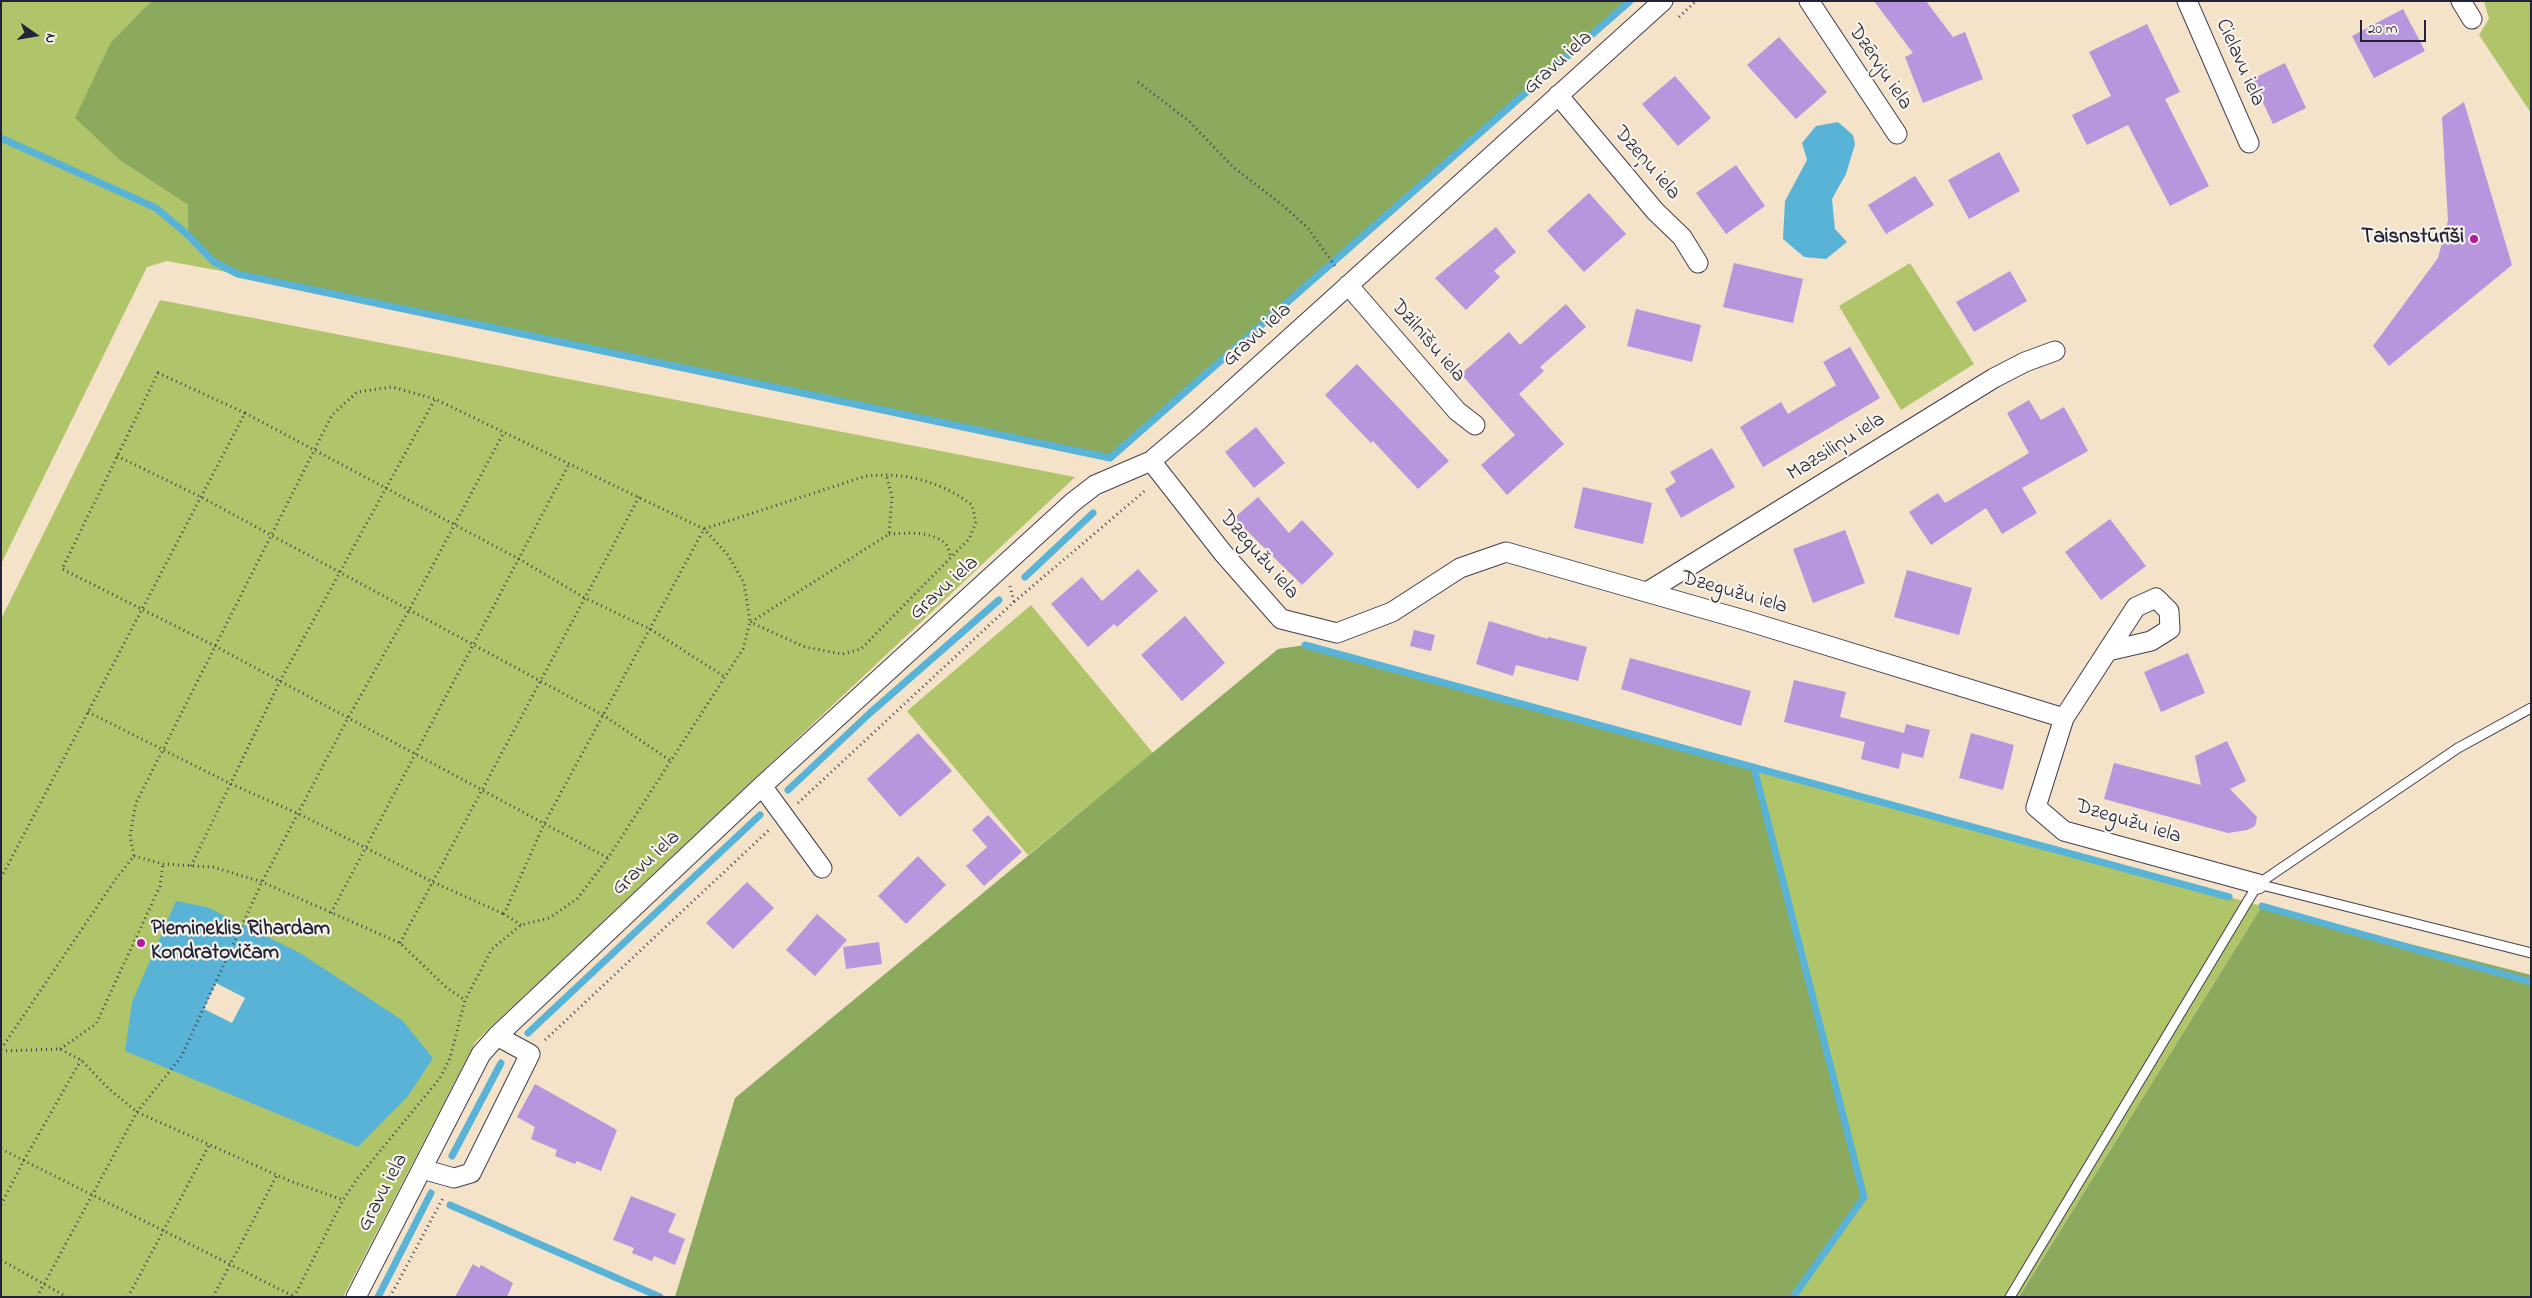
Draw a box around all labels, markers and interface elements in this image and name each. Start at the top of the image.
north arrow [10,10,60,60]
scale bar [2362,10,2428,42]
street label: Cielavu iela [2209,15,2269,111]
text: 20 m [2368,18,2397,40]
street label: Dzērvju iela [1841,20,1917,116]
street label: Gravu iela [1519,26,1599,102]
text: N [39,32,61,45]
street label: Dzeņu iela [1607,122,1685,206]
place label: Taisnstūrīši [2361,226,2464,252]
marker: Taisnstūrīši [2468,233,2480,245]
street label: Dzilnīšu iela [1384,295,1470,389]
street label: Gravu iela [1218,298,1298,374]
street label: Mazsiliņu iela [1784,408,1890,488]
street label: Dzegužu iela [1213,507,1303,605]
street label: Gravu iela [905,551,985,627]
street label: Dzegužu iela [1678,567,1790,621]
street label: Dzegužu iela [2072,795,2184,851]
street label: Gravu iela [608,826,686,902]
place label: Piemineklis Rihardam Kondratovičam [151,918,330,968]
marker: Piemineklis Rihardam Kondratovičam [135,937,147,949]
street label: Gravu iela [353,1150,415,1236]

